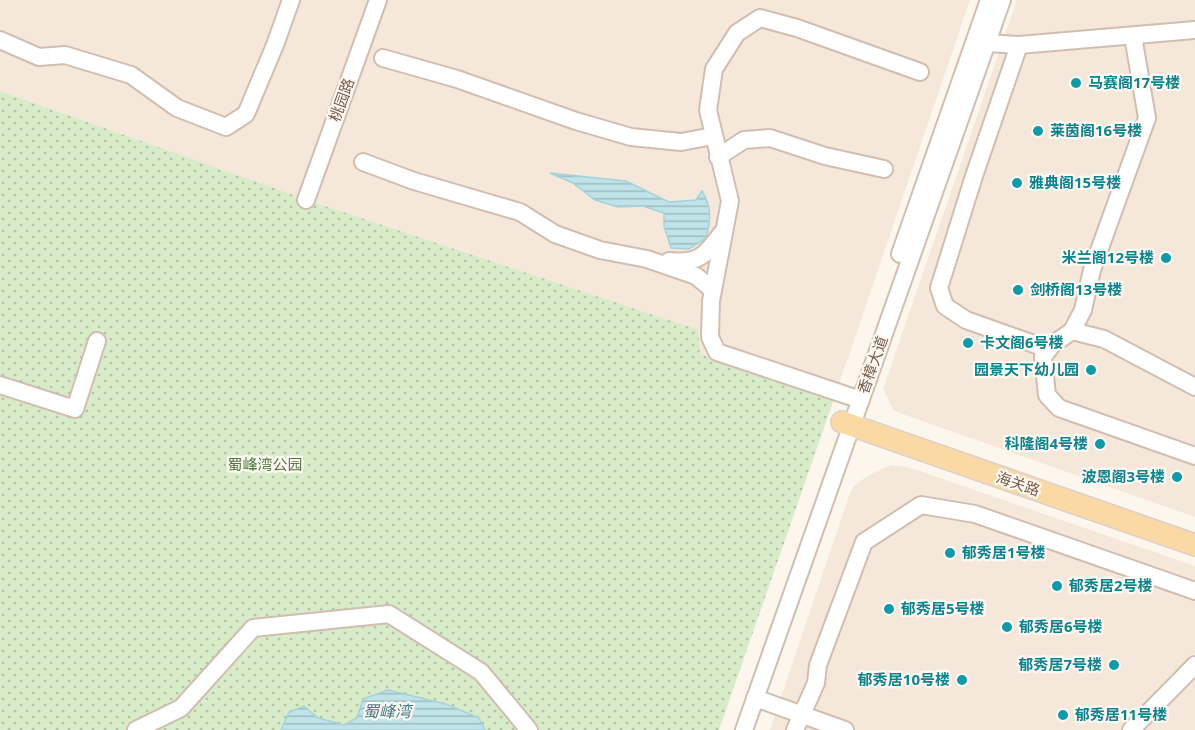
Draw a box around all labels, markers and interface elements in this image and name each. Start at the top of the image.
place label: 马赛阁17号楼 [1088,72,1180,92]
street label: 桃园路 [324,75,358,124]
marker: 马赛阁17号楼 [1069,76,1083,90]
place label: 莱茵阁16号楼 [1050,120,1142,140]
marker: 莱茵阁16号楼 [1031,124,1045,138]
place label: 雅典阁15号楼 [1029,172,1121,192]
marker: 雅典阁15号楼 [1010,176,1024,190]
place label: 米兰阁12号楼 [1062,247,1154,267]
marker: 米兰阁12号楼 [1159,251,1173,265]
place label: 剑桥阁13号楼 [1030,279,1122,299]
marker: 剑桥阁13号楼 [1011,283,1025,297]
place label: 卡文阁6号楼 [980,332,1064,352]
street label: 香樟大道 [852,333,892,396]
marker: 卡文阁6号楼 [961,336,975,350]
place label: 园景天下幼儿园 [974,359,1079,379]
marker: 园景天下幼儿园 [1084,363,1098,377]
place label: 科隆阁4号楼 [1004,433,1088,453]
marker: 科隆阁4号楼 [1093,437,1107,451]
park label: 蜀峰湾公园 [227,454,303,474]
street label: 海关路 [994,466,1043,500]
place label: 波恩阁3号楼 [1081,466,1165,486]
marker: 波恩阁3号楼 [1170,470,1184,484]
place label: 郁秀居1号楼 [961,542,1046,562]
marker: 郁秀居1号楼 [943,546,957,560]
place label: 郁秀居2号楼 [1068,575,1153,595]
marker: 郁秀居2号楼 [1050,579,1064,593]
place label: 郁秀居5号楼 [900,598,985,618]
marker: 郁秀居5号楼 [882,602,896,616]
place label: 郁秀居6号楼 [1018,616,1103,636]
marker: 郁秀居6号楼 [1000,620,1014,634]
place label: 郁秀居7号楼 [1017,654,1102,674]
marker: 郁秀居7号楼 [1107,658,1121,672]
place label: 郁秀居10号楼 [857,669,950,689]
marker: 郁秀居10号楼 [955,673,969,687]
water label: 蜀峰湾 [363,700,414,722]
place label: 郁秀居11号楼 [1074,704,1167,724]
marker: 郁秀居11号楼 [1056,708,1070,722]

